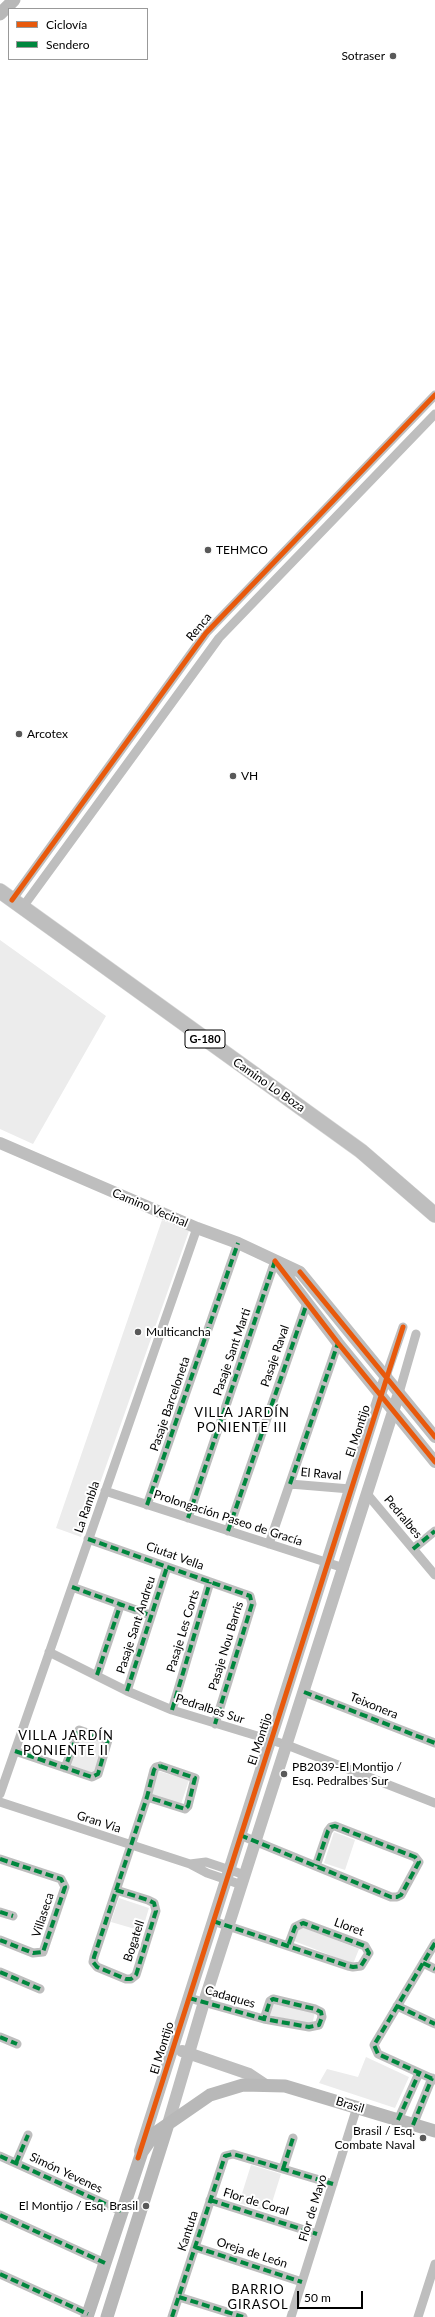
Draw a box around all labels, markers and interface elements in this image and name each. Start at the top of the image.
legend [8,8,148,60]
text: Ciclovía [46,17,87,32]
text: Sendero [46,37,90,52]
place label: Sotraser [341,49,385,63]
marker: Sotraser [388,51,398,61]
place label: TEHMCO [216,543,268,557]
marker: TEHMCO [203,545,213,555]
street label: Renca [183,610,215,644]
place label: Arcotex [27,727,68,741]
marker: Arcotex [14,729,24,739]
place label: VH [241,769,258,783]
marker: VH [228,771,238,781]
road number: G-180 [185,1030,225,1048]
street label: Camino Lo Boza [230,1055,308,1115]
street label: Camino Vecinal [110,1186,190,1230]
street label: Pasaje Sant Marti [210,1306,254,1398]
street label: Pasaje Raval [258,1323,292,1389]
place label: Multicancha [146,1325,211,1339]
marker: Multicancha [133,1327,143,1337]
street label: Pasaje Barceloneta [147,1355,193,1453]
street label: El Montijo [343,1403,373,1459]
district label: VILLA JARDÍN PONIENTE III [194,1405,290,1436]
street label: El Raval [300,1465,342,1483]
street label: La Rambla [71,1479,103,1535]
street label: Prolongación Paseo de Gracía [152,1487,304,1549]
street label: Pedralbes [381,1493,425,1541]
street label: Ciutat Vella [144,1539,206,1573]
street label: Pasaje Sant Andreu [113,1575,159,1675]
street label: Pasaje Les Corts [164,1588,202,1674]
street label: Pasaje Nou Barris [206,1600,246,1692]
street label: Teixonera [348,1690,400,1722]
street label: Pedralbes Sur [174,1691,246,1727]
street label: El Montijo [245,1711,275,1767]
district label: VILLA JARDÍN PONIENTE II [18,1728,114,1759]
place label: PB2039-El Montijo / Esq. Pedralbes Sur [292,1760,402,1788]
marker: PB2039-El Montijo / Esq. Pedralbes Sur [279,1769,289,1779]
street label: Gran Via [75,1808,123,1836]
street label: Villaseca [29,1891,57,1939]
street label: Lloret [332,1915,366,1939]
street label: Bogatell [121,1918,147,1964]
street label: Cadaques [203,1983,257,2011]
street label: El Montijo [147,2020,177,2076]
street label: Brasil [334,2094,366,2116]
place label: Brasil / Esq. Combate Naval [334,2124,415,2152]
marker: Brasil / Esq. Combate Naval [418,2133,428,2143]
street label: Simón Yevenes [27,2150,105,2196]
street label: Flor de Mayo [296,2173,330,2243]
street label: Flor de Coral [222,2185,290,2219]
place label: El Montijo / Esq. Brasil [19,2199,138,2213]
marker: El Montijo / Esq. Brasil [141,2201,151,2211]
street label: Kantuta [175,2209,201,2253]
street label: Oreja de León [215,2235,289,2271]
district label: BARRIO GIRASOL [227,2282,289,2313]
scale bar [299,2283,365,2309]
text: 50 m [304,2290,331,2305]

